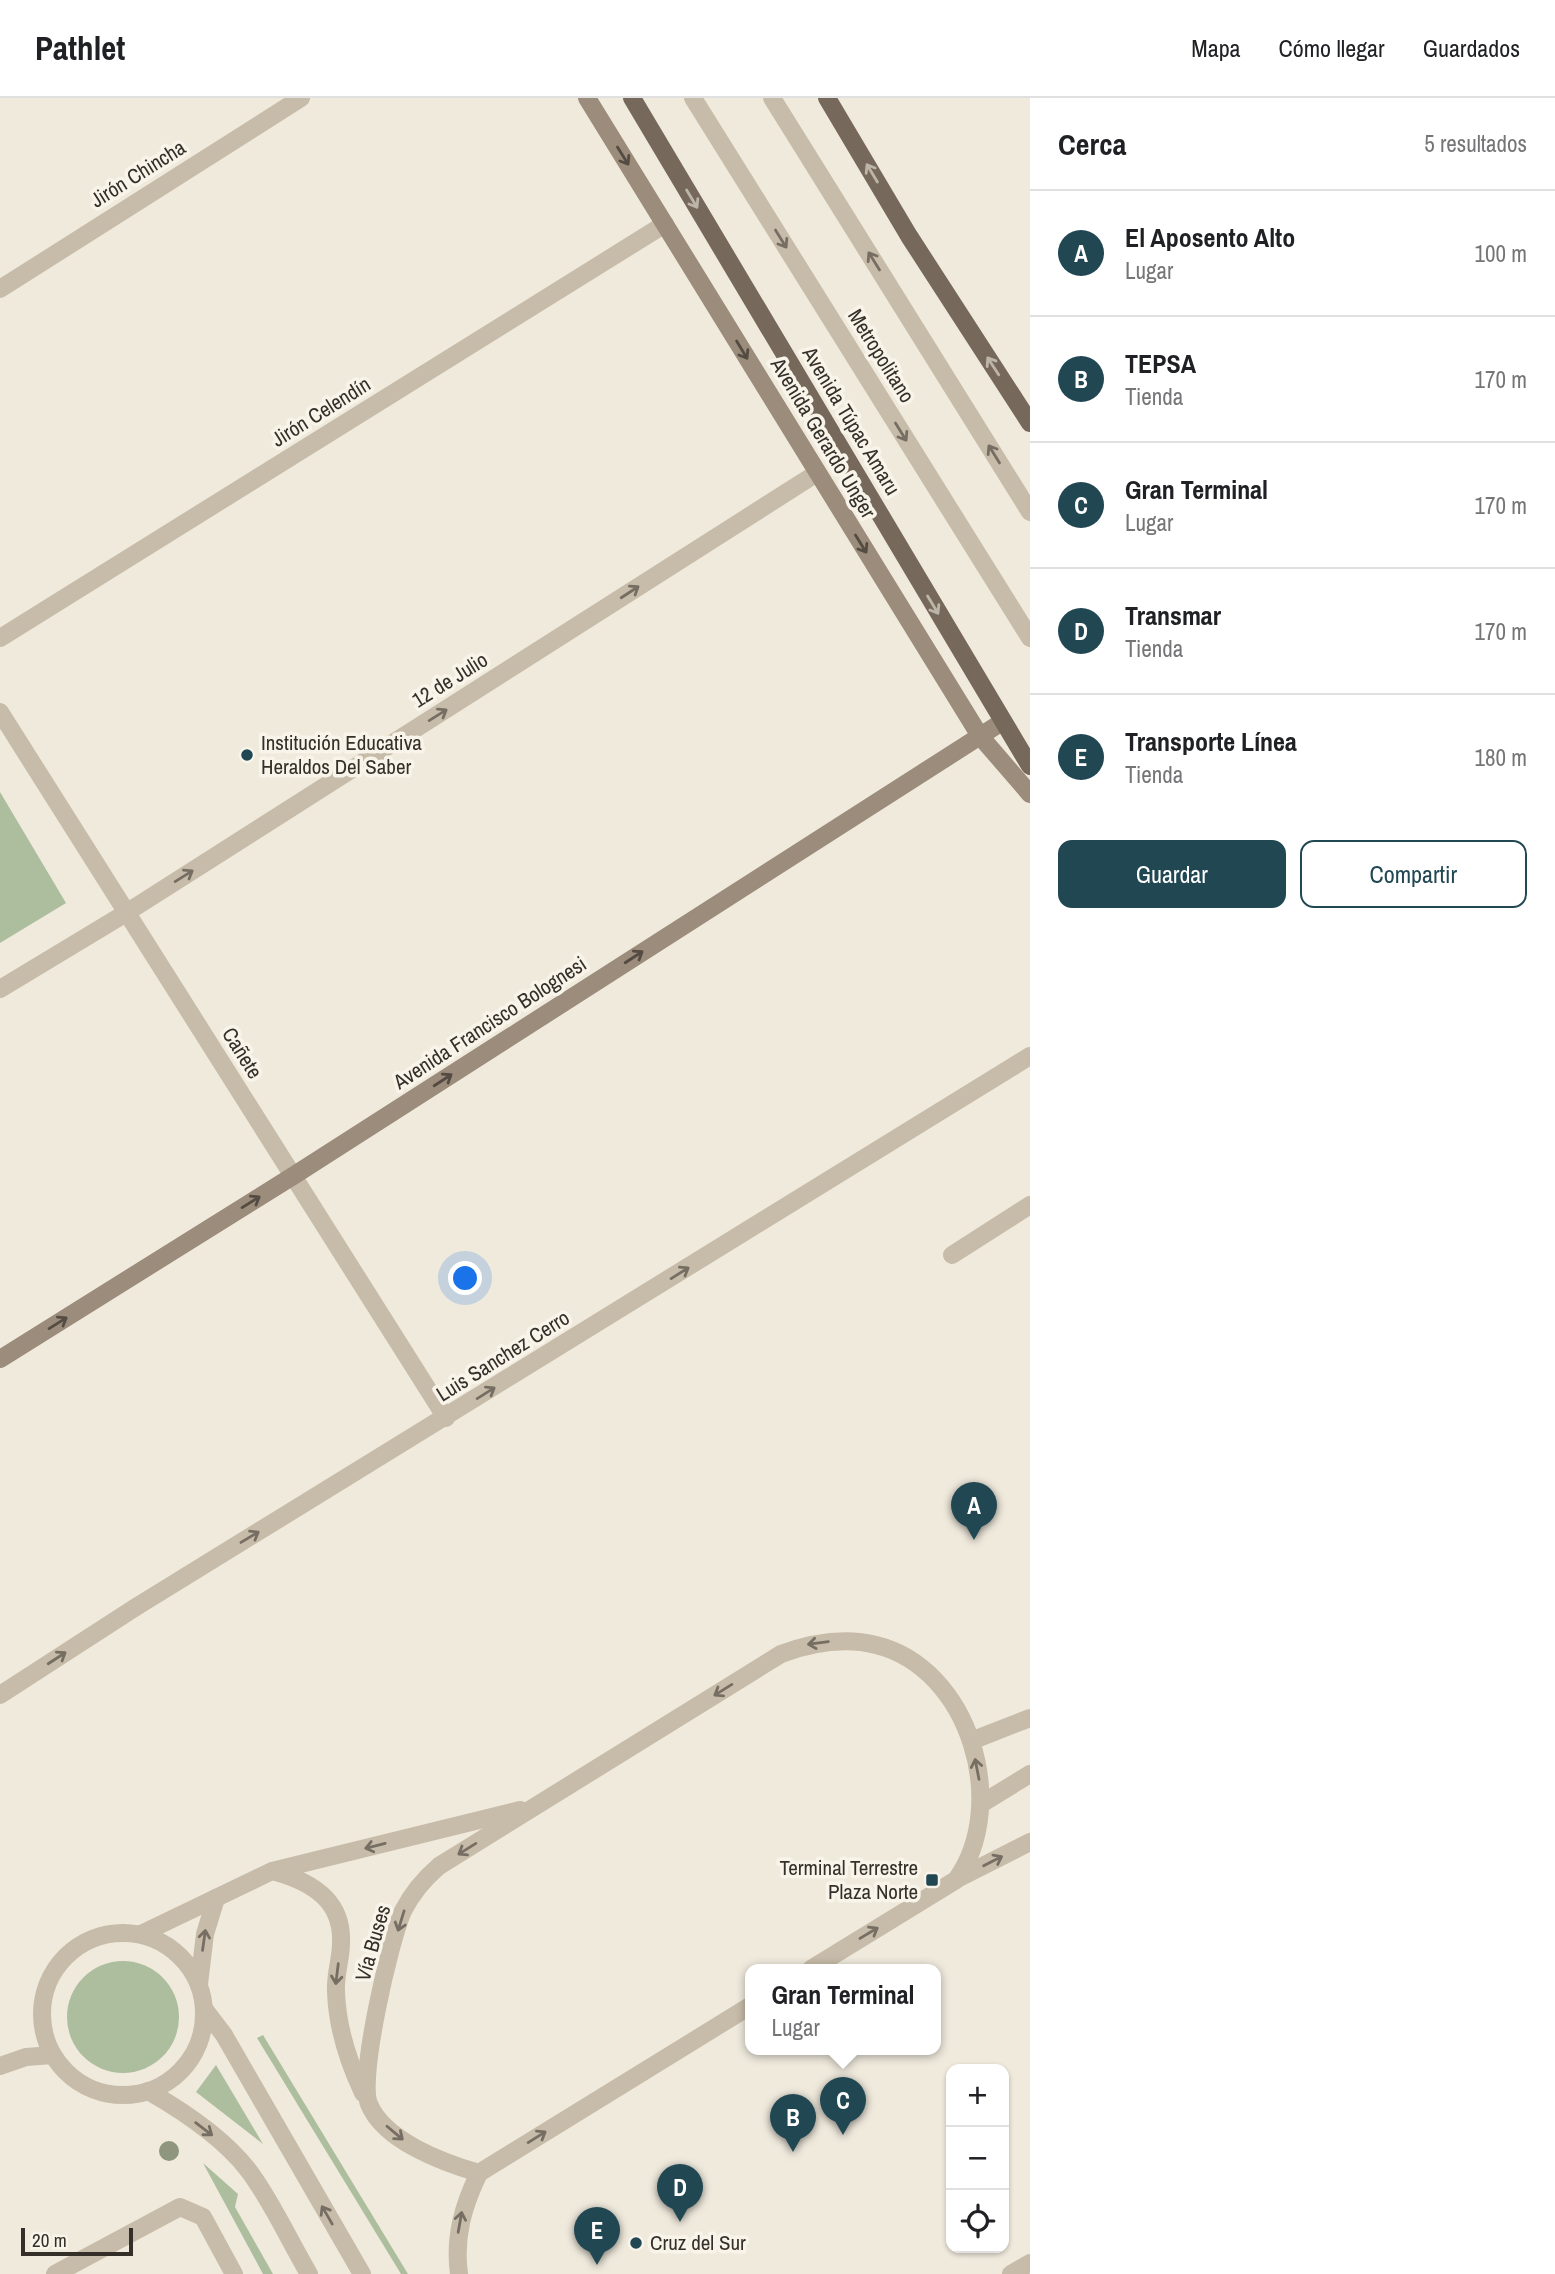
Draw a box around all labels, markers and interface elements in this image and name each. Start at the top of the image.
text: Pathlet [35,26,125,70]
text: Mapa [1191,32,1241,64]
text: Cómo llegar [1279,32,1385,64]
text: Guardados [1423,32,1520,64]
text: Cerca [1058,124,1126,164]
text: 5 resultados [1424,128,1527,159]
street label: Jirón Chincha [85,133,191,214]
one-way arrow [617,145,631,165]
one-way arrow [865,164,879,184]
one-way arrow [686,188,700,208]
text: El Aposento Alto [1125,220,1295,255]
one-way arrow [773,229,788,248]
text: A [1074,238,1088,269]
text: 100 m [1475,238,1527,269]
one-way arrow [866,252,881,271]
text: Lugar [1125,255,1173,286]
street label: Metropolitano [841,303,922,408]
one-way arrow [735,339,749,359]
street label: Avenida Túpac Amaru [795,340,907,500]
text: TEPSA [1125,346,1196,381]
street label: Avenida Gerardo Unger [763,351,883,524]
one-way arrow [986,357,1000,376]
text: B [1074,364,1088,395]
text: 170 m [1475,364,1527,395]
street label: Jirón Celendín [266,370,376,454]
text: Tienda [1125,381,1183,412]
one-way arrow [894,422,909,441]
one-way arrow [986,445,1000,465]
text: Gran Terminal [1125,472,1268,507]
text: C [1074,490,1088,521]
text: 170 m [1475,490,1527,521]
text: Lugar [1125,507,1173,538]
one-way arrow [853,534,868,553]
one-way arrow [619,585,639,599]
one-way arrow [926,595,940,615]
text: Transmar [1125,598,1221,633]
text: D [1074,616,1088,647]
text: 170 m [1475,616,1527,647]
text: Tienda [1125,633,1183,664]
street label: 12 de Julio [406,645,493,714]
one-way arrow [428,707,447,722]
text: Transporte Línea [1125,724,1297,759]
place label: Institución Educativa Heraldos Del Saber [261,728,422,781]
text: E [1075,742,1087,773]
text: 180 m [1475,742,1527,773]
marker: Institución Educativa Heraldos Del Saber [239,747,255,763]
text: Tienda [1125,759,1183,790]
button: Guardar [1058,840,1286,908]
button: Compartir [1300,840,1527,908]
one-way arrow [174,869,193,883]
street label: Avenida Francisco Bolognesi [387,949,592,1096]
one-way arrow [624,950,644,964]
street label: Cañete [215,1022,269,1084]
one-way arrow [432,1072,452,1086]
one-way arrow [240,1195,260,1209]
your location [448,1261,482,1295]
one-way arrow [669,1266,689,1280]
street label: Luis Sanchez Cerro [431,1303,575,1408]
one-way arrow [47,1315,67,1329]
one-way arrow [476,1386,496,1400]
pin: A [951,1482,997,1540]
one-way arrow [240,1530,260,1544]
one-way arrow [807,1637,829,1650]
one-way arrow [47,1650,67,1664]
one-way arrow [714,1683,733,1698]
one-way arrow [970,1758,983,1780]
one-way arrow [364,1840,387,1853]
one-way arrow [458,1842,478,1856]
place label: Terminal Terrestre Plaza Norte [780,1853,918,1906]
one-way arrow [982,1854,1003,1868]
marker: Terminal Terrestre Plaza Norte [924,1872,940,1888]
street label: Vía Buses [348,1901,397,1984]
one-way arrow [394,1909,406,1931]
one-way arrow [858,1926,878,1940]
one-way arrow [198,1929,211,1952]
one-way arrow [331,1962,344,1985]
popup [745,1964,941,2055]
text: Gran Terminal [771,1977,915,2012]
text: Lugar [771,2012,820,2043]
map controls [946,2064,1009,2253]
button: + [946,2064,1009,2127]
pin: C [820,2077,866,2135]
pin: B [770,2094,816,2152]
one-way arrow [194,2122,213,2137]
one-way arrow [386,2124,404,2140]
button: − [946,2127,1009,2190]
one-way arrow [527,2129,547,2143]
pin: D [657,2164,703,2222]
button: locate [946,2190,1009,2253]
one-way arrow [320,2205,334,2225]
pin: E [574,2207,620,2265]
one-way arrow [454,2211,468,2234]
scale bar [21,2225,133,2257]
text: 20 m [32,2227,67,2253]
place label: Cruz del Sur [650,2228,746,2257]
marker: Cruz del Sur [628,2235,644,2251]

